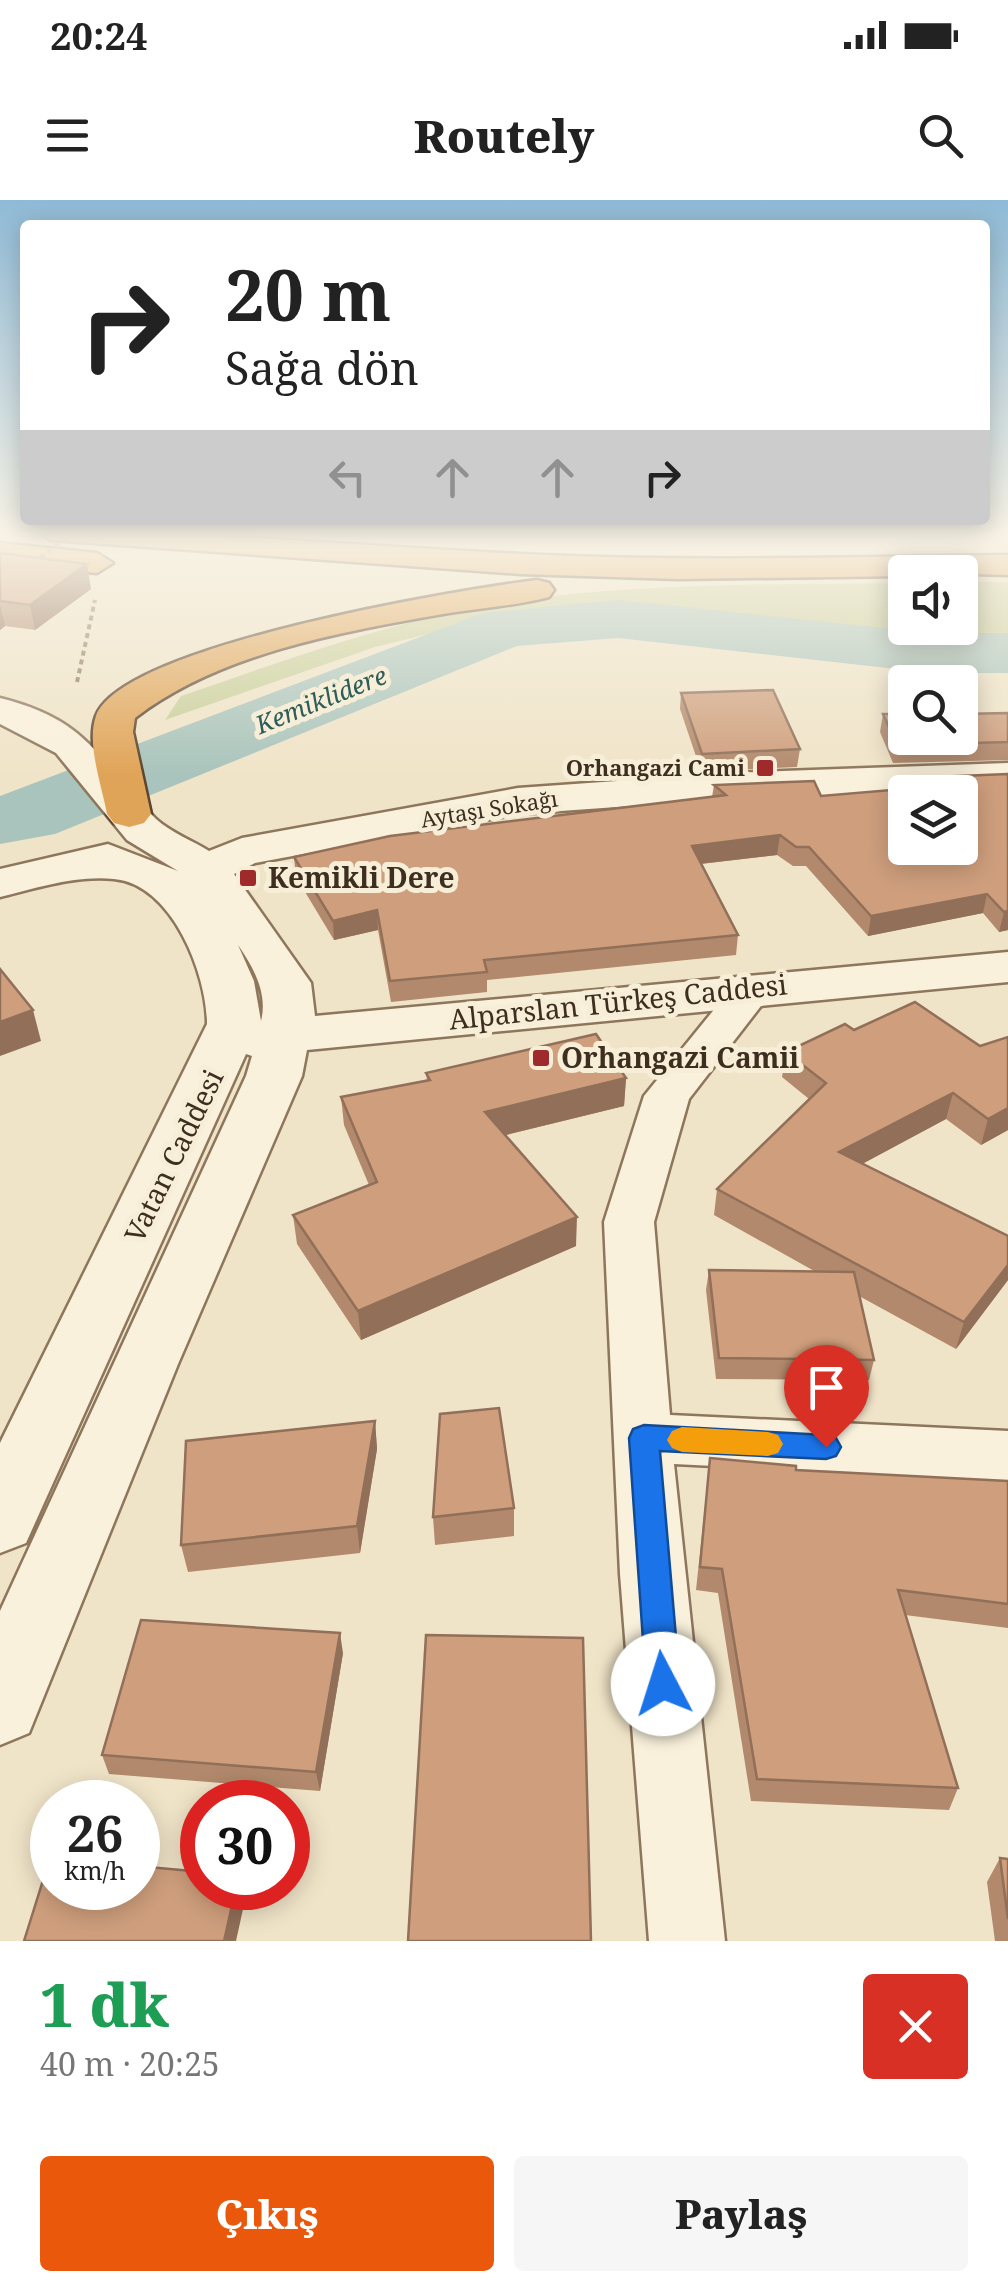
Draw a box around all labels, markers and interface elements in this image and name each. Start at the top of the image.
text: 20:24 [50,9,147,61]
text: Routely [414,105,594,166]
icon: menu [40,108,95,163]
icon: search [913,108,968,163]
text: 20 m [225,246,391,342]
icon: right [60,260,190,390]
text: Sağa dön [225,337,419,398]
icon: left [320,450,375,505]
icon: ahead [425,450,480,505]
icon: ahead [530,450,585,505]
icon: right [635,450,690,505]
map controls [888,555,978,865]
button: sound [888,555,978,645]
water label: Kemiklidere [249,657,391,741]
button: search [888,665,978,755]
place label: Orhangazi Cami [566,752,745,782]
marker: Orhangazi Cami [754,757,776,779]
button: layers [888,775,978,865]
street label: Aytaşı Sokağı [418,782,560,834]
place label: Kemikli Dere [268,858,454,896]
marker: Kemikli Dere [237,867,259,889]
street label: Alparslan Türkeş Caddesi [447,964,789,1038]
place label: Orhangazi Camii [561,1038,799,1076]
marker: Orhangazi Camii [530,1047,552,1069]
street label: Vatan Caddesi [115,1063,231,1248]
pin [784,1345,869,1448]
icon: arrive [799,1360,854,1415]
position arrow [611,1632,715,1736]
speed limit sign: 30 [180,1780,310,1910]
text: 26 [67,1799,123,1867]
text: km/h [64,1853,126,1887]
text: 1 dk [40,1963,169,2045]
button: close [863,1974,968,2079]
text: 40 m · 20:25 [40,2042,220,2085]
button: Çıkış [40,2156,494,2271]
button: Paylaş [514,2156,968,2271]

